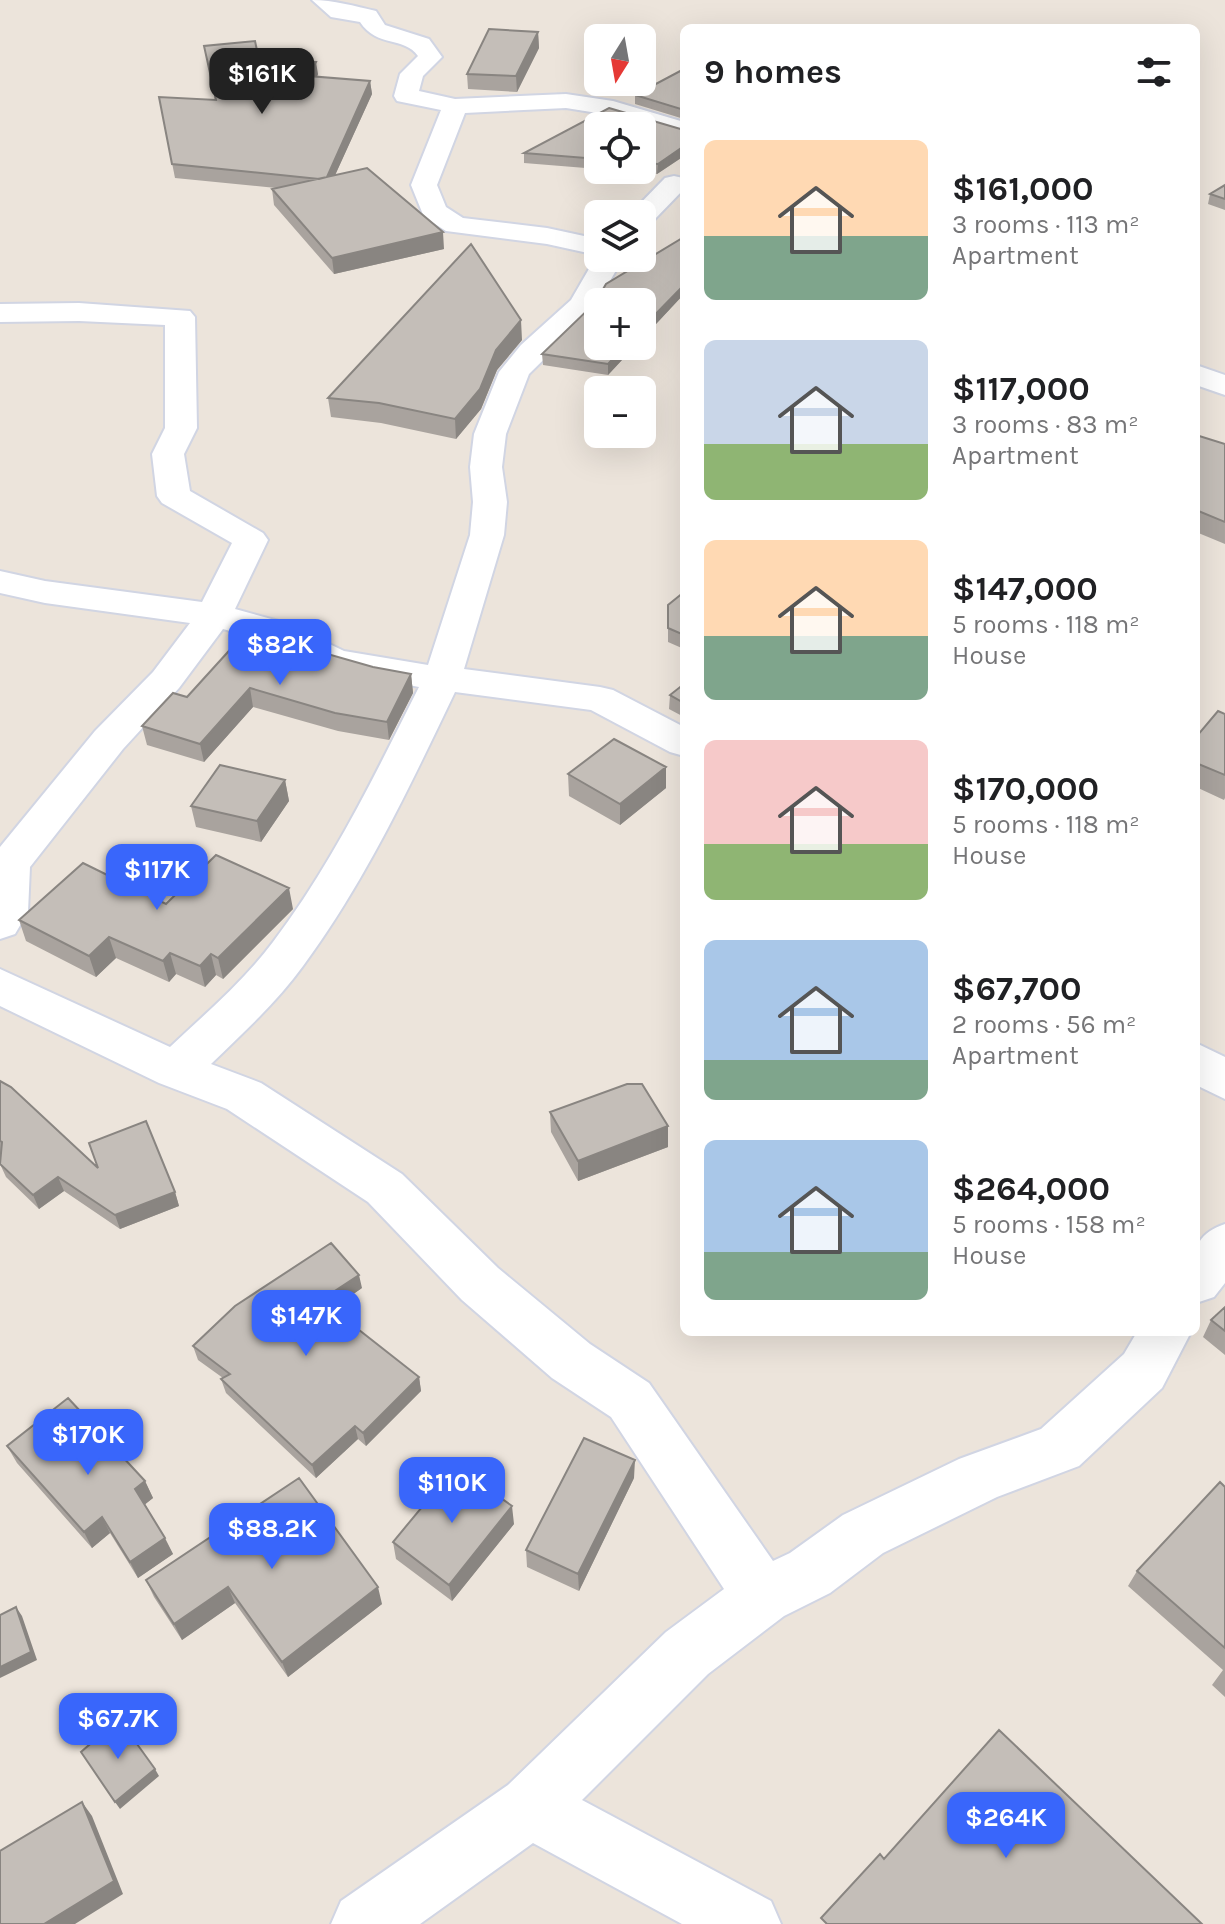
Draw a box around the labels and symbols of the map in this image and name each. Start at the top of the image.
north arrow [584,24,656,96]
pin: $161K [206,48,318,116]
pin: $82K [233,619,327,687]
pin: $117K [101,844,213,912]
pin: $147K [250,1290,362,1358]
pin: $170K [32,1409,144,1477]
pin: $110K [396,1457,508,1525]
pin: $88.2K [207,1503,337,1571]
pin: $67.7K [53,1693,183,1761]
pin: $264K [950,1792,1062,1860]

